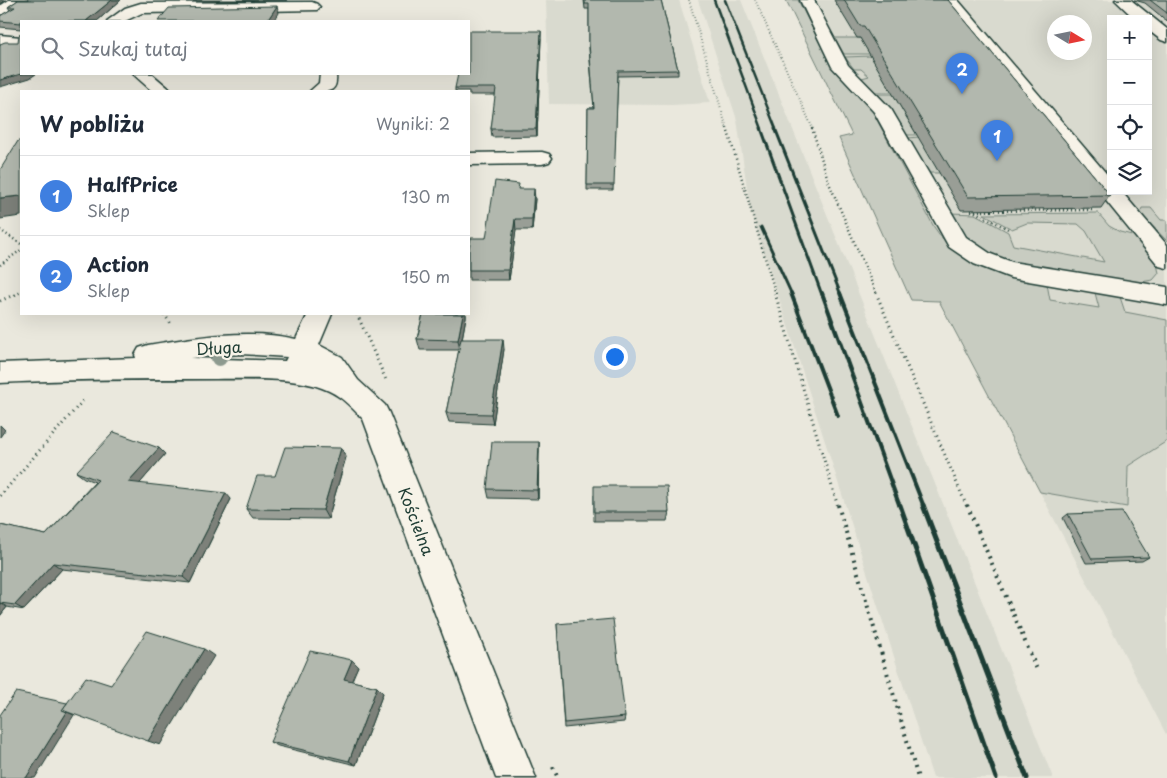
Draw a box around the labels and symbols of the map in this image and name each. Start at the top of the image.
north arrow [1047,15,1092,60]
pin: 2 [946,53,978,94]
pin: 1 [981,120,1013,161]
street label: Długa [196,334,242,360]
your location [602,344,628,370]
street label: Kościelna [393,483,441,559]

